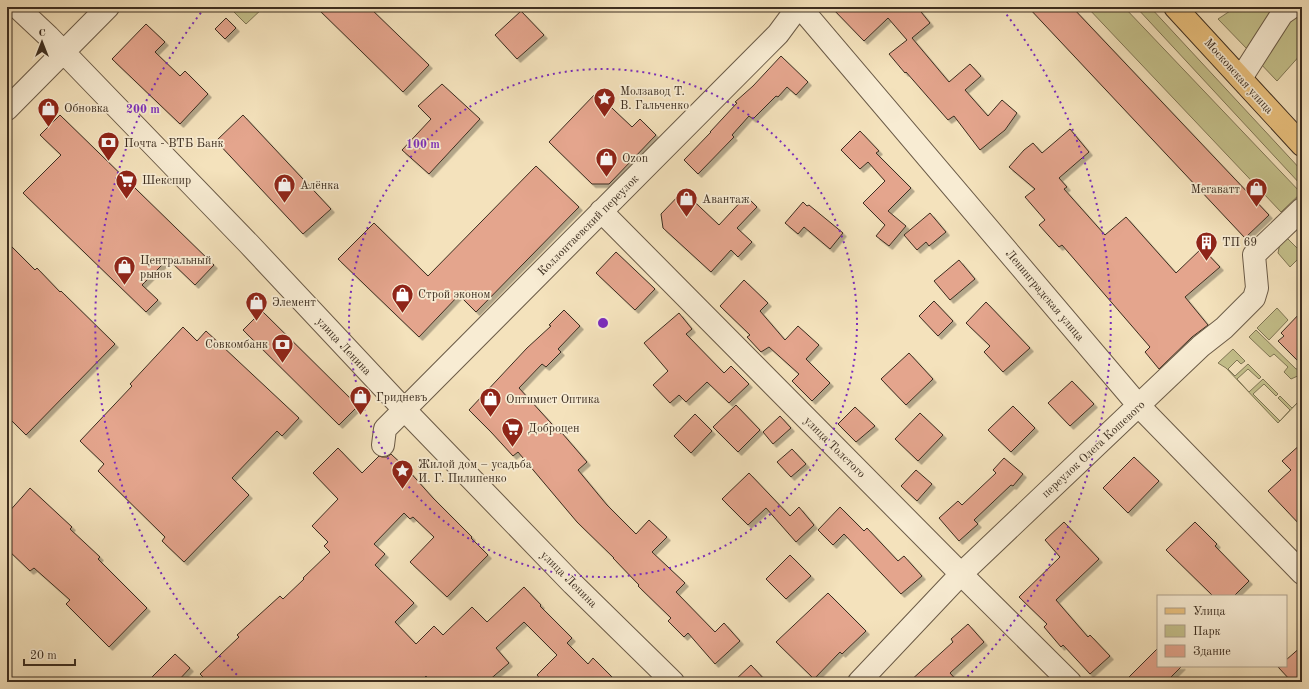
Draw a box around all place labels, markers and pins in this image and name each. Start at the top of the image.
place icon: Молзавод Т. В. Гальченко [592,85,618,118]
place label: Молзавод Т. В. Гальченко [620,86,689,112]
shop icon: Обновка [35,95,61,128]
place label: Обновка [64,103,109,115]
bank icon: Почта - ВТБ Банк [96,130,122,163]
place label: Почта - ВТБ Банк [124,138,224,150]
shop icon: Ozon [594,145,620,178]
place label: Ozon [622,153,649,165]
supermarket icon: Шекспир [114,167,140,200]
shop icon: Алёнка [272,172,298,205]
place label: Шекспир [142,175,191,187]
shop icon: Мегаватт [1243,176,1269,209]
place label: Алёнка [300,180,339,192]
place label: Мегаватт [1191,184,1240,196]
shop icon: Авантаж [674,186,700,219]
place label: Авантаж [702,194,750,206]
building icon: ТП 69 [1193,229,1219,262]
place label: ТП 69 [1222,237,1257,249]
shop icon: Центральный рынок [112,254,138,287]
place label: Центральный рынок [140,255,211,281]
shop icon: Строй эконом [389,281,415,314]
shop icon: Элемент [243,289,269,322]
place label: Строй эконом [418,289,491,301]
place label: Элемент [272,297,316,309]
centre of rings [596,316,610,330]
bank icon: Совкомбанк [270,331,296,364]
place label: Совкомбанк [205,339,268,351]
shop icon: Гридневъ [347,384,373,417]
shop icon: Оптимист Оптика [477,386,503,419]
place label: Гридневъ [376,392,427,404]
place label: Оптимист Оптика [506,394,600,406]
supermarket icon: Доброцен [500,415,526,448]
place label: Доброцен [528,423,580,435]
place icon: Жилой дом – усадьба И. Г. Пилипенко [390,458,416,491]
place label: Жилой дом – усадьба И. Г. Пилипенко [418,459,532,485]

